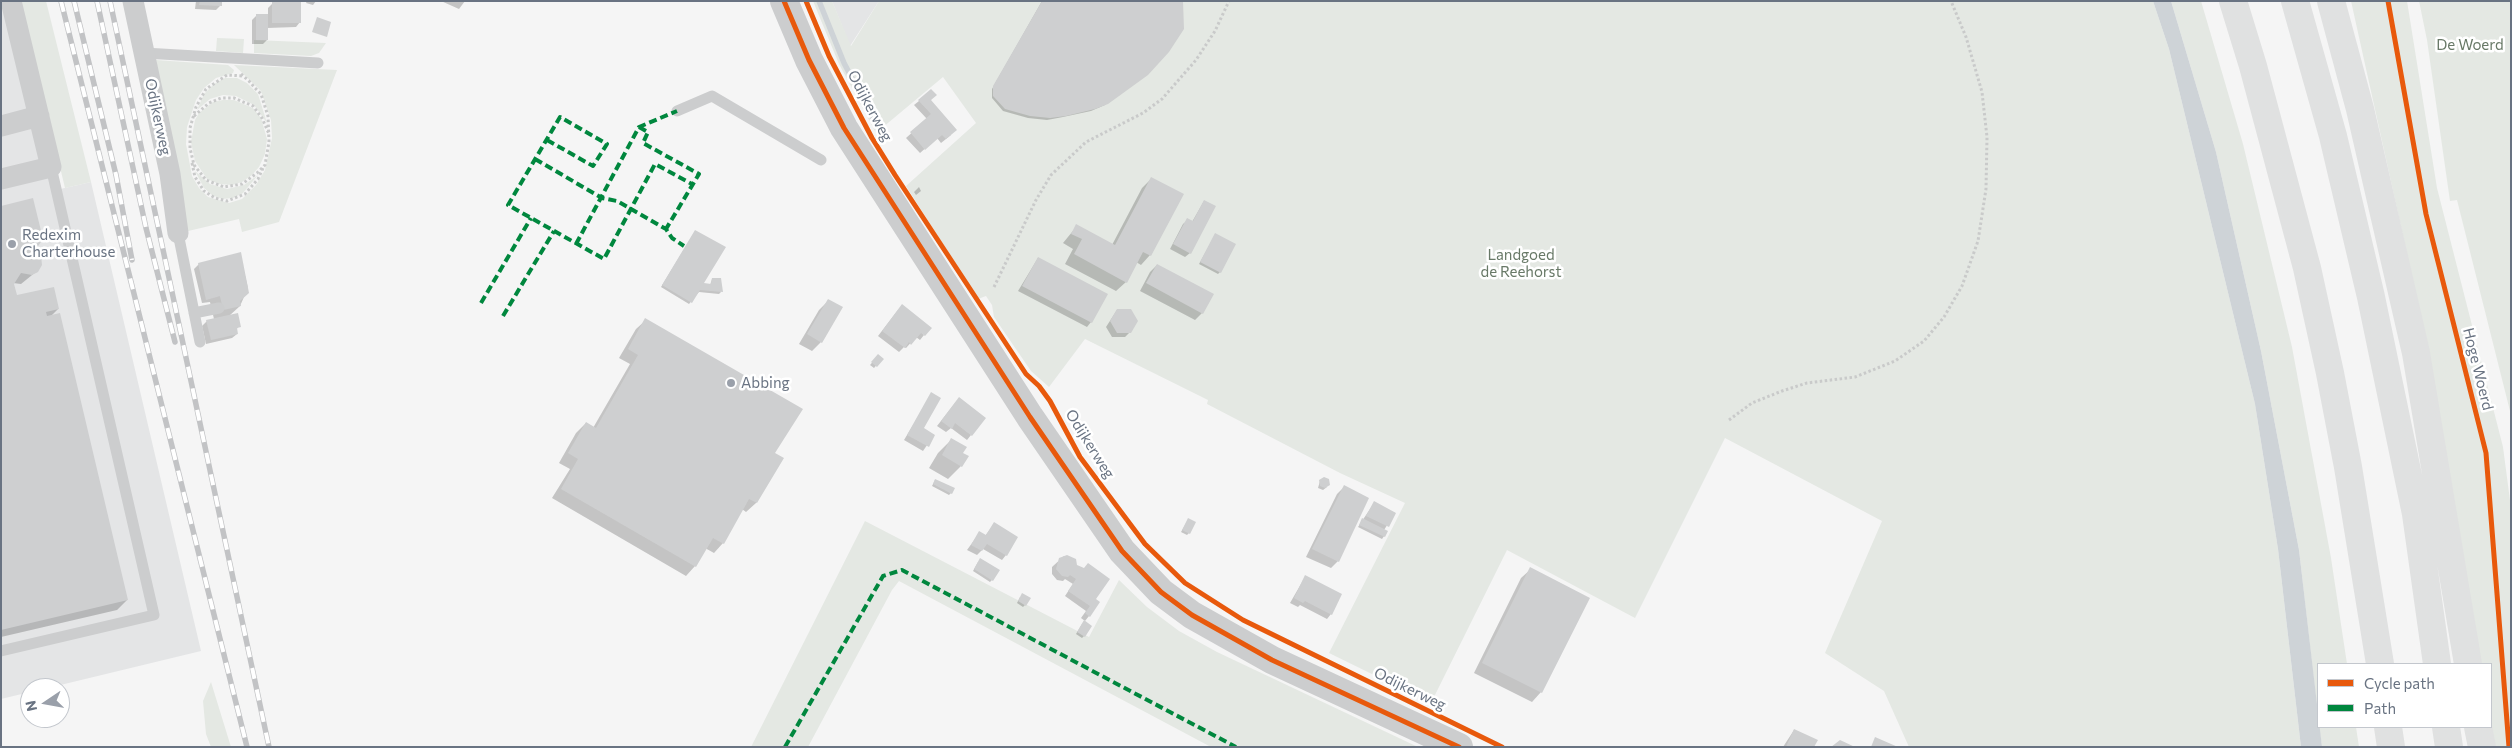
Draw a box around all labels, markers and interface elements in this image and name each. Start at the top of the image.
park label: De Woerd [2436,36,2504,54]
street label: Odijkerweg [844,67,896,145]
street label: Odijkerweg [141,77,175,157]
place label: Redexim Charterhouse [22,226,115,261]
marker: Redexim Charterhouse [6,238,18,250]
park label: Landgoed de Reehorst [1480,246,1562,281]
street label: Hoge Woerd [2459,326,2497,412]
place label: Abbing [741,374,790,392]
marker: Abbing [725,377,737,389]
street label: Odijkerweg [1062,406,1118,482]
legend [2317,663,2492,728]
street label: Odijkerweg [1371,664,1449,714]
text: Cycle path [2364,674,2435,692]
north arrow [20,678,70,728]
text: N [21,699,40,713]
text: Path [2364,699,2396,717]

